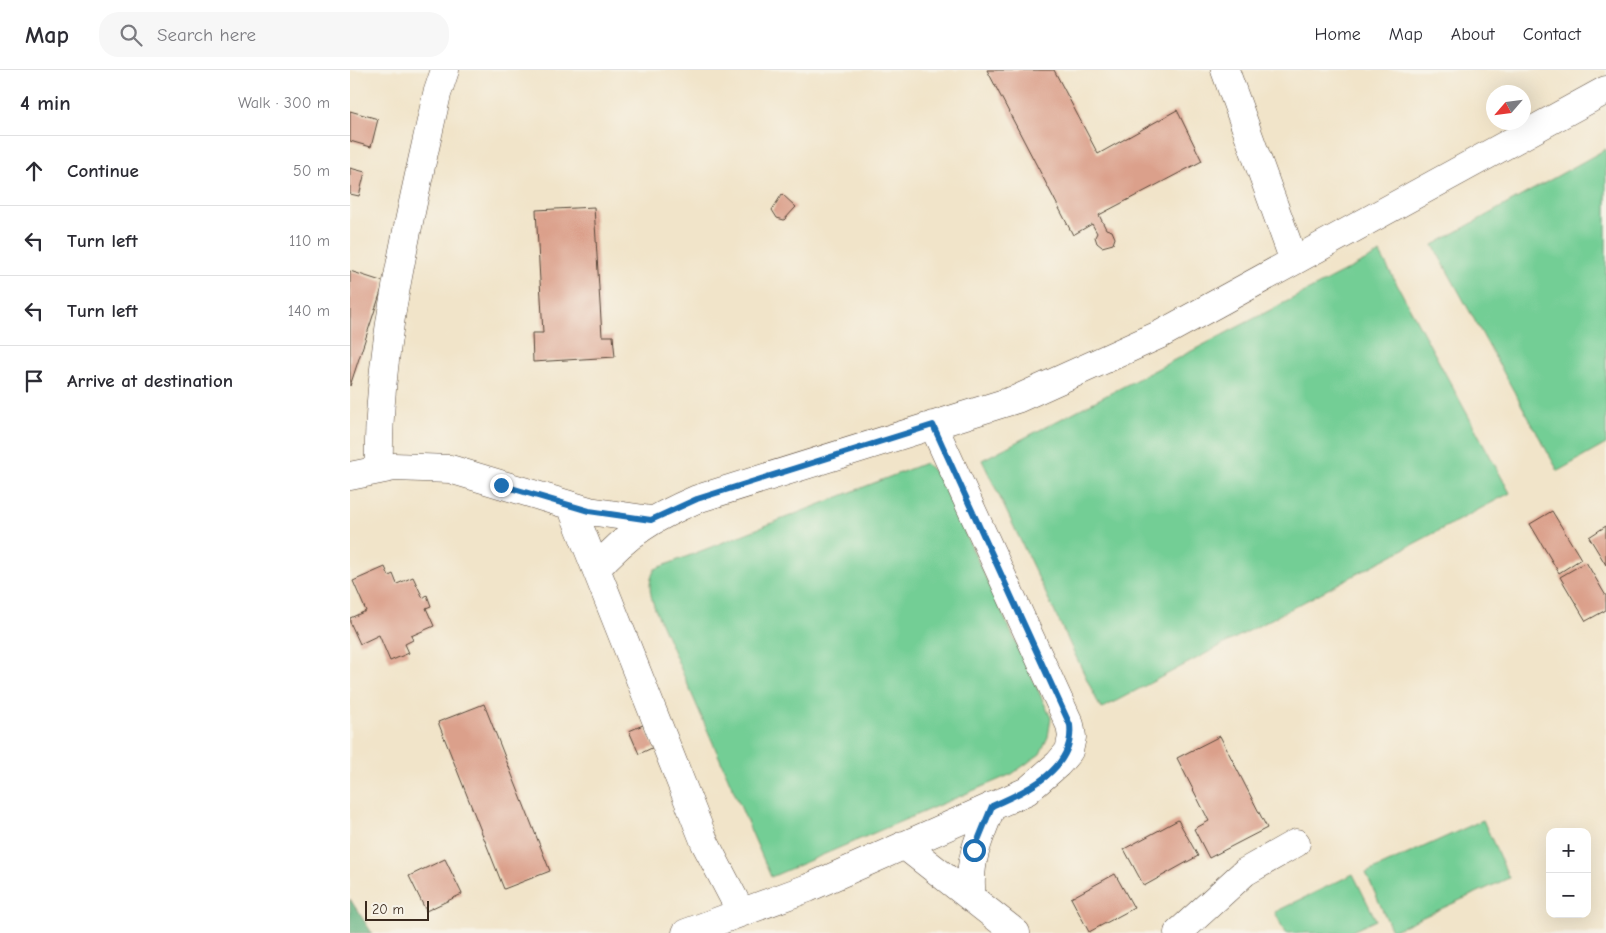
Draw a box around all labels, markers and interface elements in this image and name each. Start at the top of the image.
search box [99,12,449,57]
text: Map [25,21,69,49]
icon: search [117,21,145,49]
text: Search here [157,24,256,46]
text: Home [1314,24,1361,45]
text: Map [1389,24,1423,45]
text: About [1451,24,1495,45]
text: Contact [1523,24,1581,45]
north arrow [1486,85,1531,130]
text: 4 min [20,91,71,115]
text: Walk · 300 m [238,94,330,112]
icon: ahead [20,157,48,185]
text: Continue [67,160,139,182]
text: 50 m [293,162,330,180]
icon: left [20,227,48,255]
text: Turn left [67,230,138,252]
text: 110 m [289,232,330,250]
icon: left [20,297,48,325]
text: Turn left [67,300,138,322]
text: 140 m [288,302,330,320]
icon: arrive [20,367,48,395]
text: Arrive at destination [67,370,233,392]
route end [490,474,513,497]
map controls [1546,828,1591,918]
button: + [1546,828,1591,873]
route start [963,839,986,862]
button: − [1546,873,1591,918]
scale bar [365,898,429,921]
text: 20 m [372,901,404,918]

